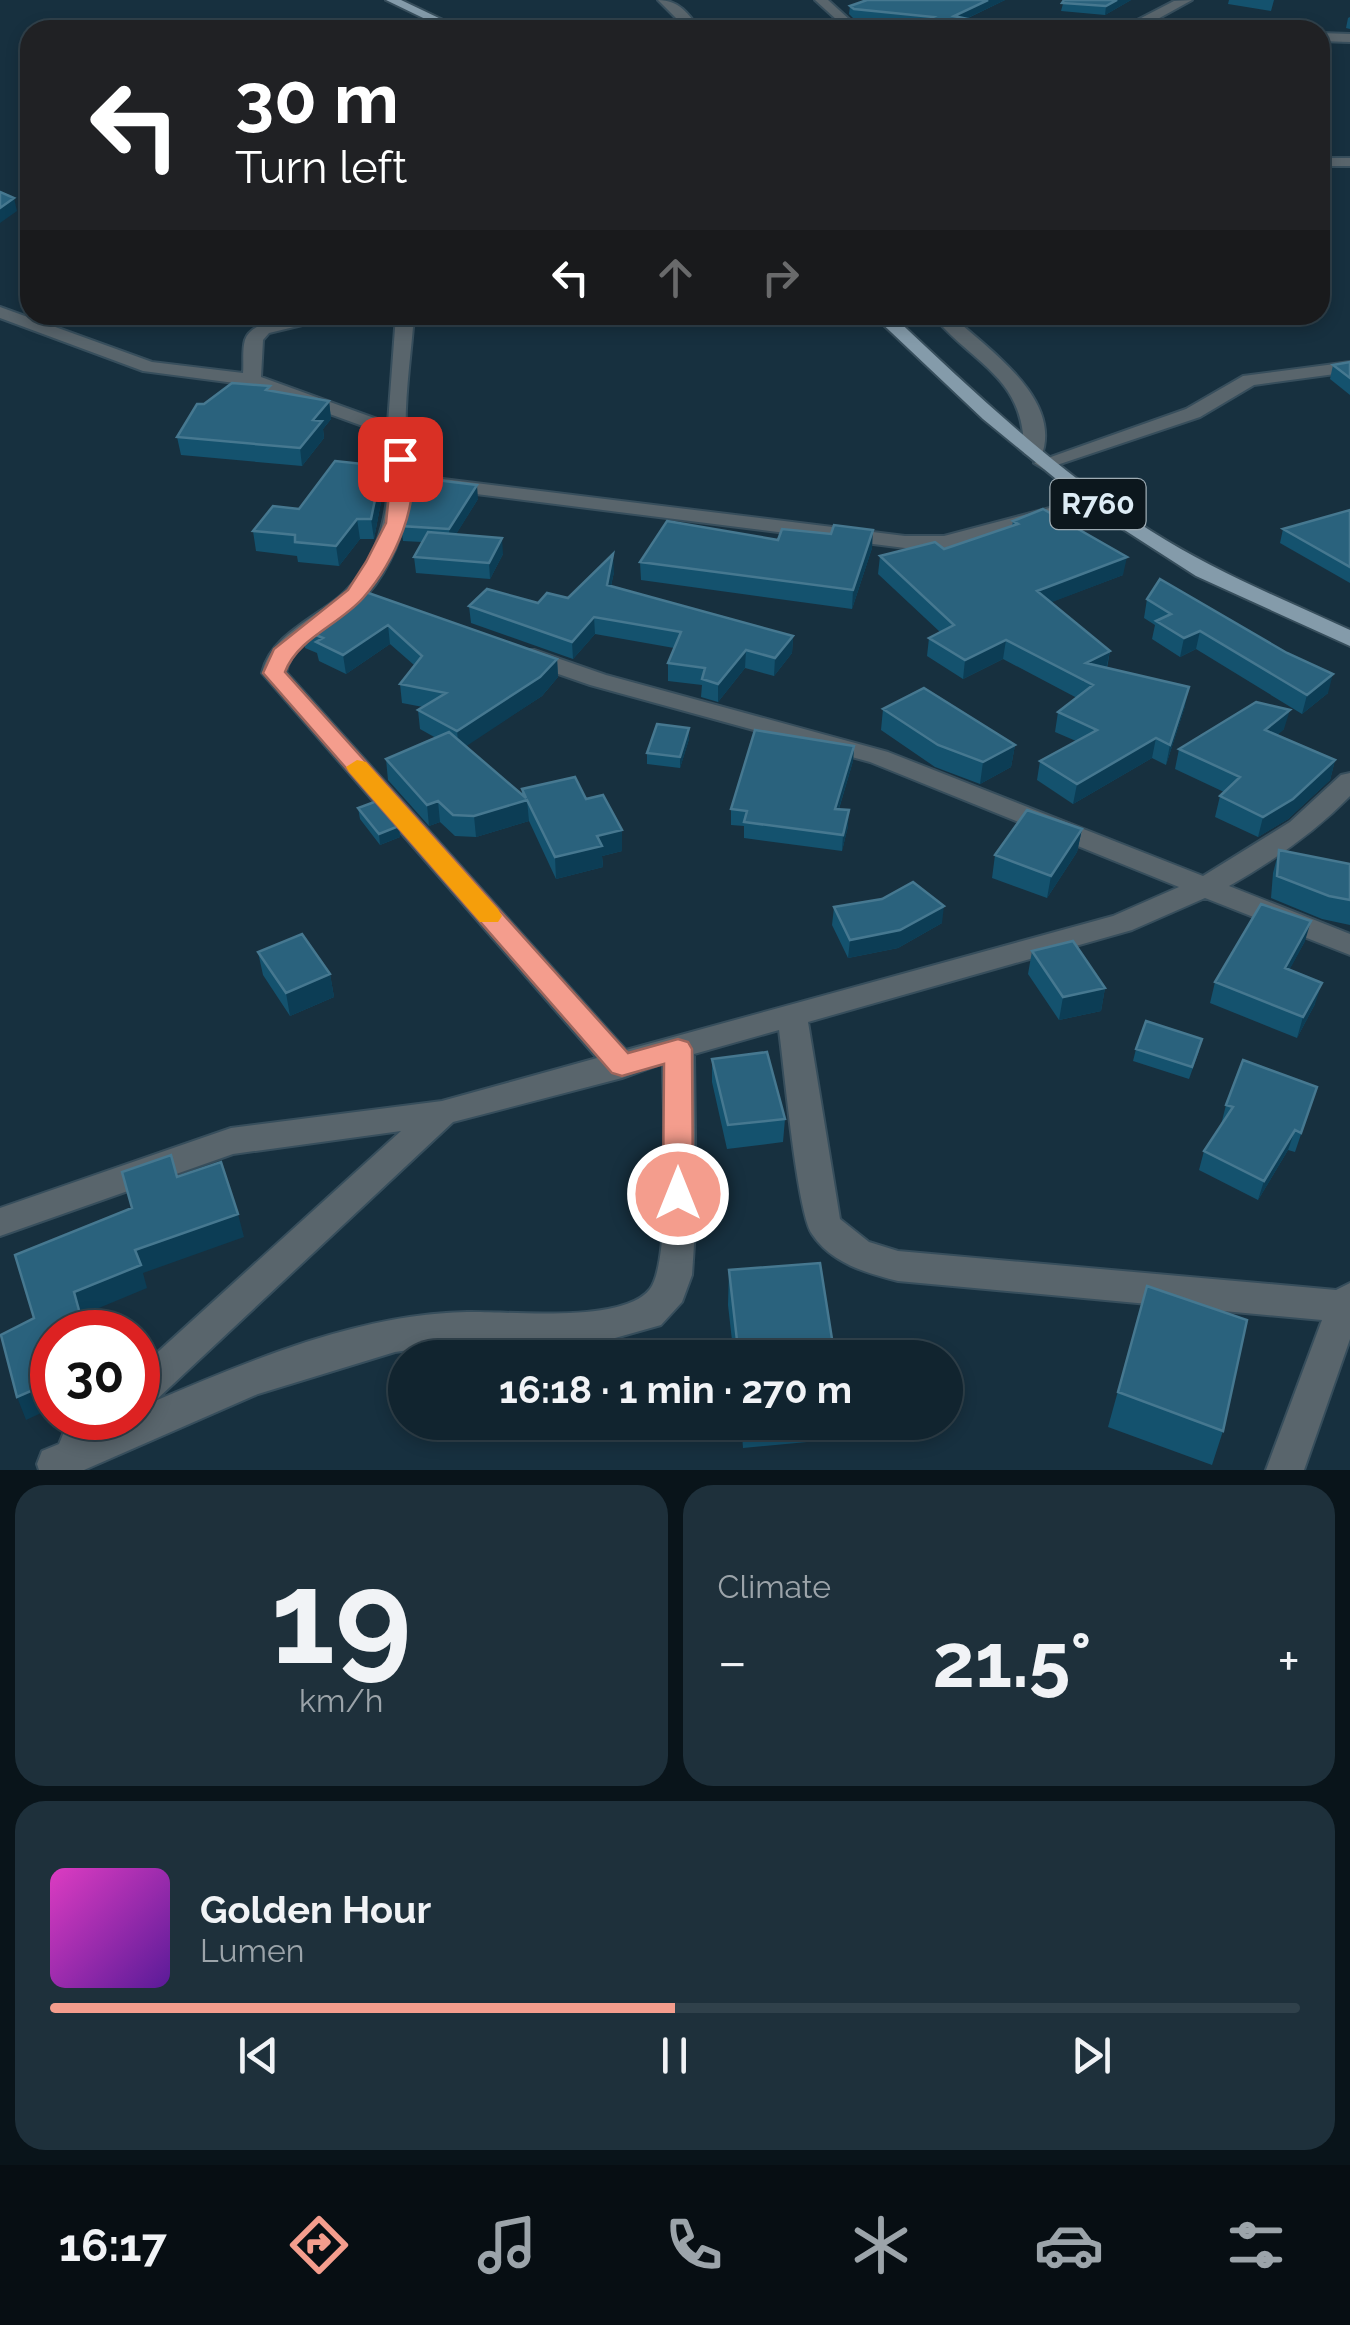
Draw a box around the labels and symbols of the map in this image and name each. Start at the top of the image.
pin [358,417,443,502]
road number: R760 [1050,479,1146,529]
position arrow [626,1142,730,1246]
speed limit sign: 30 [30,1310,160,1440]

